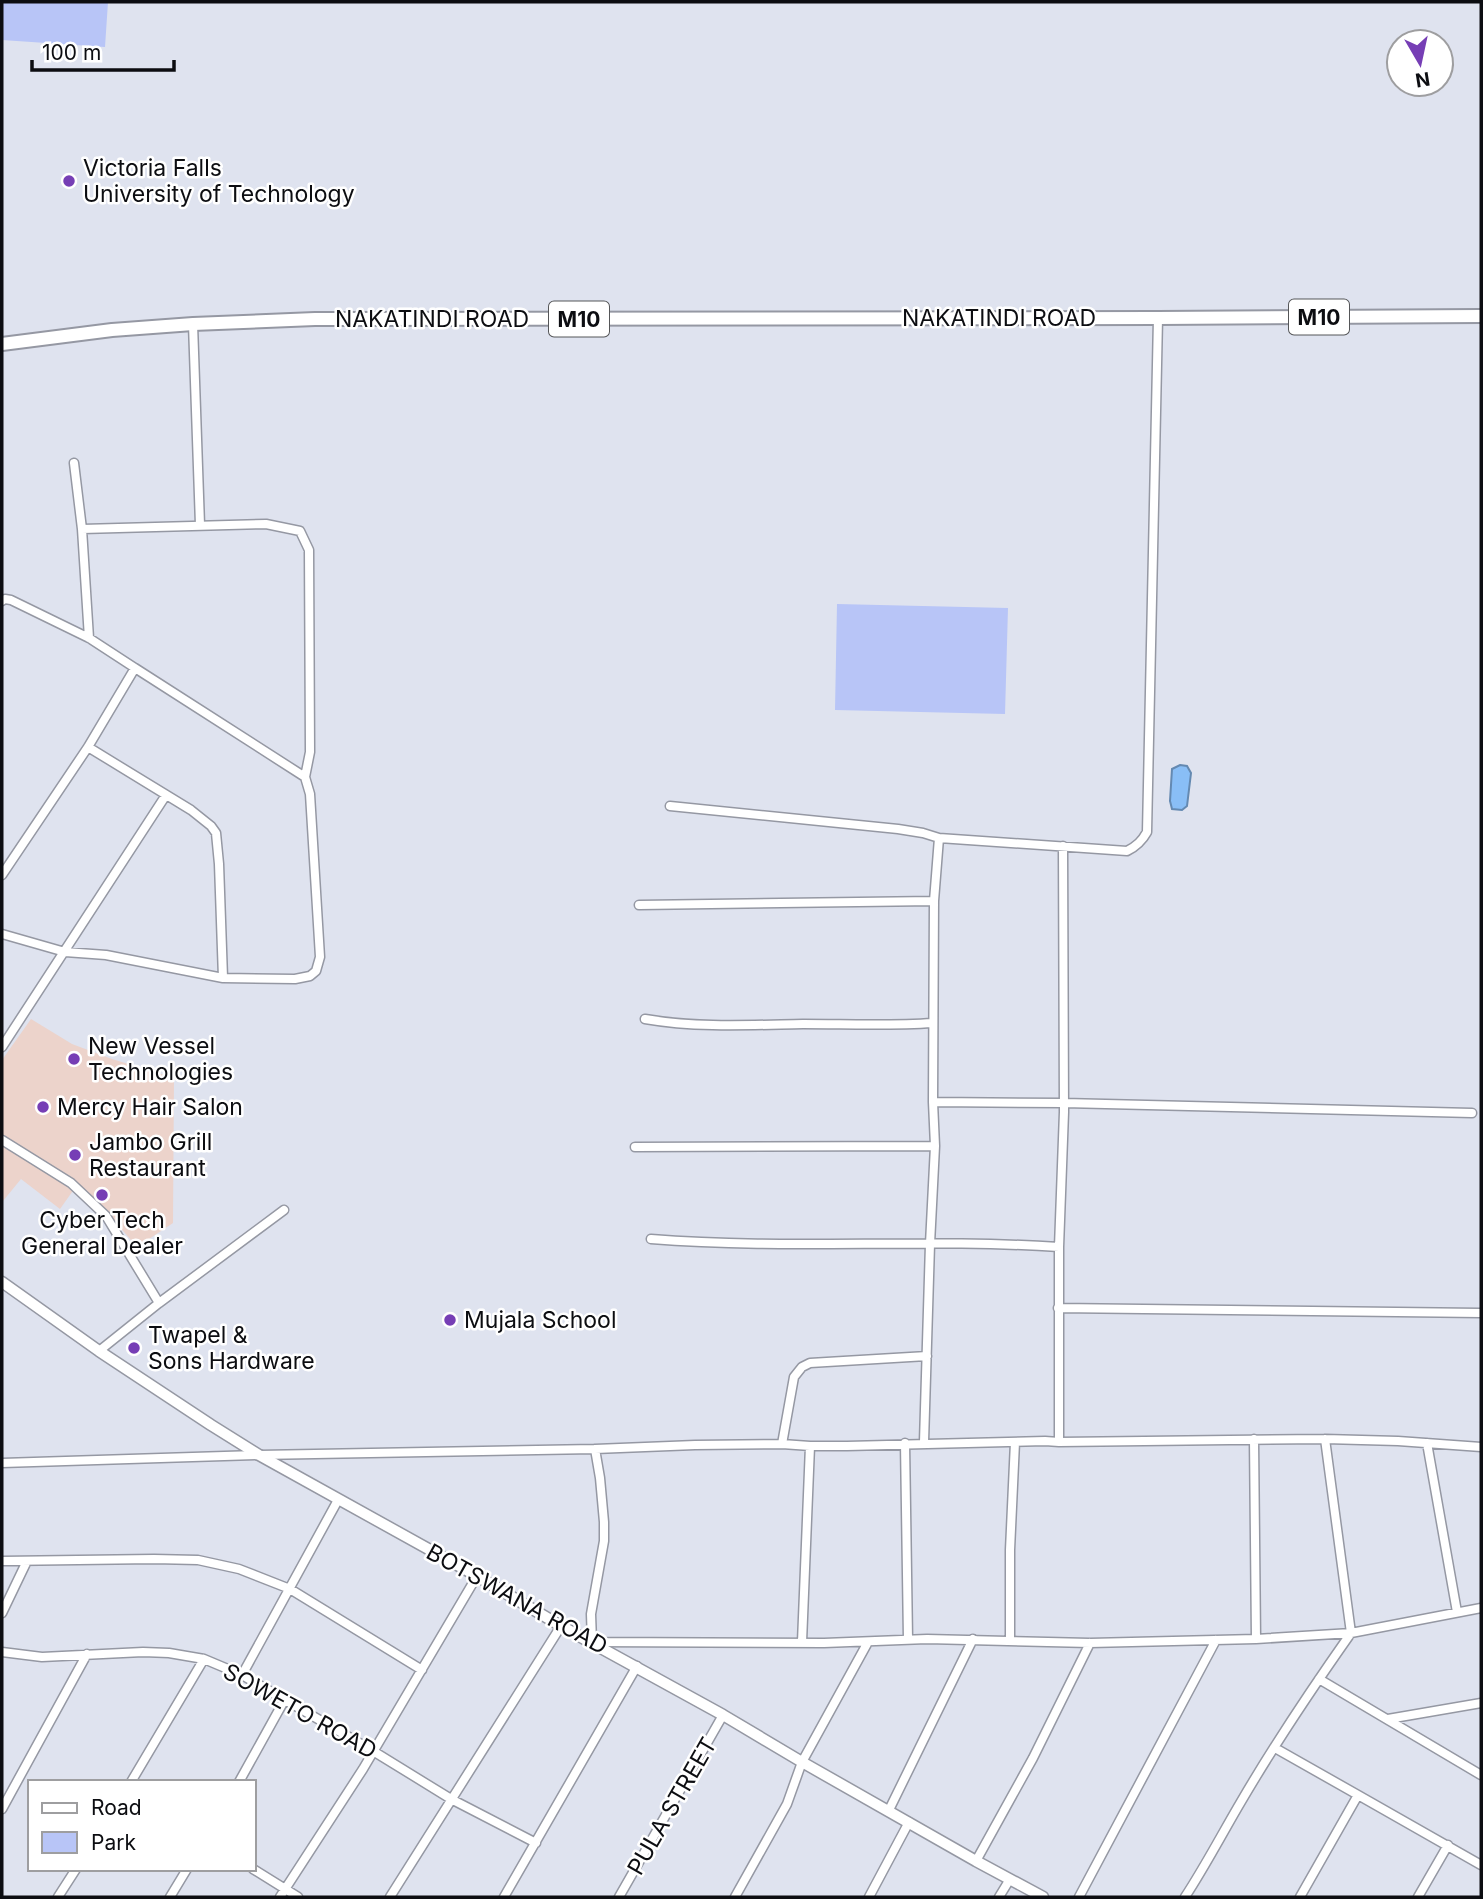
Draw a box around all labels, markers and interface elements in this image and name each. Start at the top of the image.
scale bar [32,28,173,72]
north arrow [1385,28,1455,98]
text: 100 m [42,40,101,65]
text: N [1414,67,1432,92]
place label: Victoria Falls University of Technology [83,154,355,208]
marker: Victoria Falls University of Technology [61,173,77,189]
road number: M10 [1289,300,1349,334]
road number: M10 [549,302,609,336]
street label: NAKATINDI ROAD [902,304,1096,332]
street label: NAKATINDI ROAD [335,305,529,333]
place label: New Vessel Technologies [88,1032,233,1086]
marker: New Vessel Technologies [66,1051,82,1067]
place label: Mercy Hair Salon [57,1093,243,1121]
marker: Mercy Hair Salon [35,1099,51,1115]
place label: Jambo Grill Restaurant [89,1128,212,1182]
marker: Jambo Grill Restaurant [67,1147,83,1163]
marker: Cyber Tech General Dealer [94,1187,110,1203]
place label: Cyber Tech General Dealer [21,1206,183,1260]
place label: Mujala School [464,1306,616,1334]
marker: Mujala School [442,1312,458,1328]
place label: Twapel & Sons Hardware [148,1321,315,1375]
marker: Twapel & Sons Hardware [126,1340,142,1356]
street label: BOTSWANA ROAD [422,1538,612,1660]
street label: SOWETO ROAD [218,1657,382,1765]
street label: PULA STREET [621,1732,723,1880]
legend [28,1780,256,1871]
text: Road [91,1795,142,1820]
text: Park [91,1830,136,1855]

